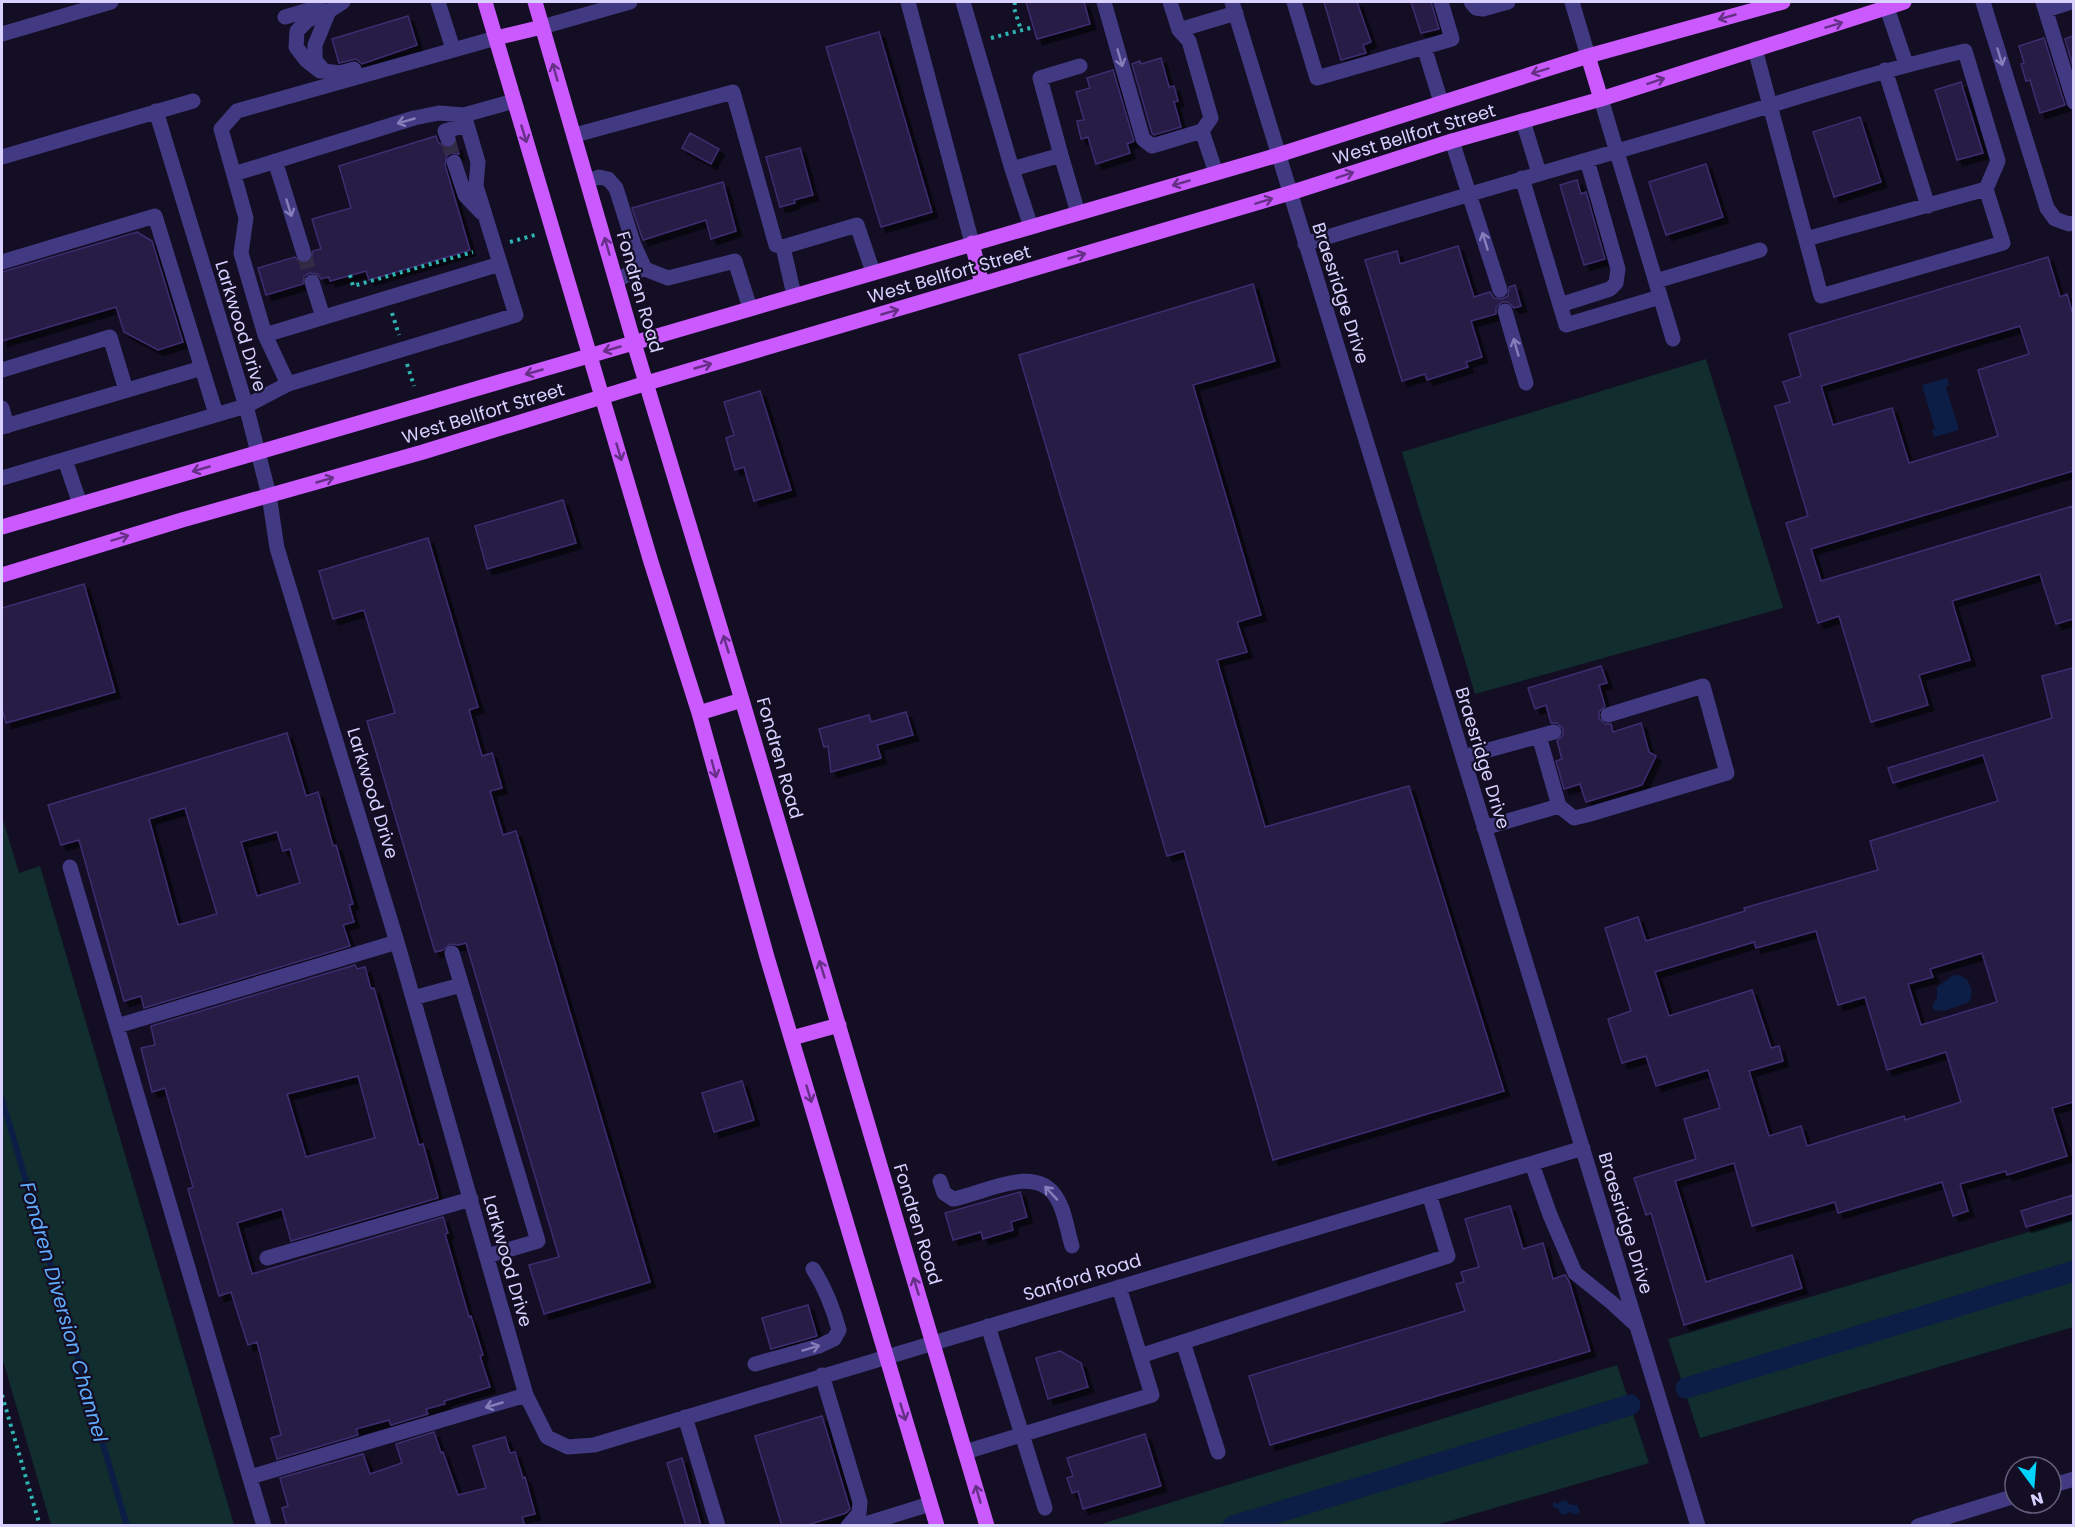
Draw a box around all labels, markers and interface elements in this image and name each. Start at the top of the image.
one-way arrow [1718,12,1737,23]
one-way arrow [1824,19,1843,30]
one-way arrow [1995,47,2006,66]
one-way arrow [1115,48,1126,67]
one-way arrow [549,63,560,82]
one-way arrow [1531,67,1550,78]
one-way arrow [1646,75,1665,86]
street label: West Bellfort Street [1330,97,1498,171]
one-way arrow [397,116,416,127]
one-way arrow [519,124,530,143]
one-way arrow [1335,169,1354,180]
one-way arrow [1172,178,1191,189]
one-way arrow [1254,195,1273,206]
one-way arrow [285,198,296,217]
street label: Braesridge Drive [1306,219,1376,367]
street label: Fondren Road [611,228,669,356]
one-way arrow [1479,232,1490,251]
one-way arrow [600,237,612,256]
street label: West Bellfort Street [864,239,1034,309]
one-way arrow [1067,250,1086,261]
street label: Larkwood Drive [209,257,273,395]
one-way arrow [880,306,899,317]
one-way arrow [1510,337,1521,356]
one-way arrow [603,344,622,355]
one-way arrow [693,360,712,371]
one-way arrow [525,367,544,378]
street label: West Bellfort Street [399,376,567,450]
one-way arrow [614,442,625,461]
one-way arrow [192,464,211,475]
one-way arrow [315,473,334,485]
one-way arrow [110,532,129,543]
one-way arrow [720,635,731,654]
street label: Braesridge Drive [1450,684,1516,832]
street label: Fondren Road [751,694,809,822]
street label: Larkwood Drive [341,724,405,862]
one-way arrow [709,759,721,778]
one-way arrow [816,960,827,979]
one-way arrow [804,1084,815,1103]
street label: Braesridge Drive [1593,1149,1659,1297]
street label: Fondren Road [888,1160,948,1288]
water label: Fondren Diversion Channel [13,1179,115,1445]
one-way arrow [1044,1185,1058,1200]
street label: Larkwood Drive [477,1192,539,1330]
street label: Sanford Road [1020,1247,1144,1307]
one-way arrow [910,1277,921,1296]
one-way arrow [801,1342,820,1353]
one-way arrow [485,1400,504,1411]
one-way arrow [898,1403,909,1422]
north arrow [2003,1455,2063,1515]
one-way arrow [972,1485,983,1504]
text: N [2028,1486,2046,1512]

